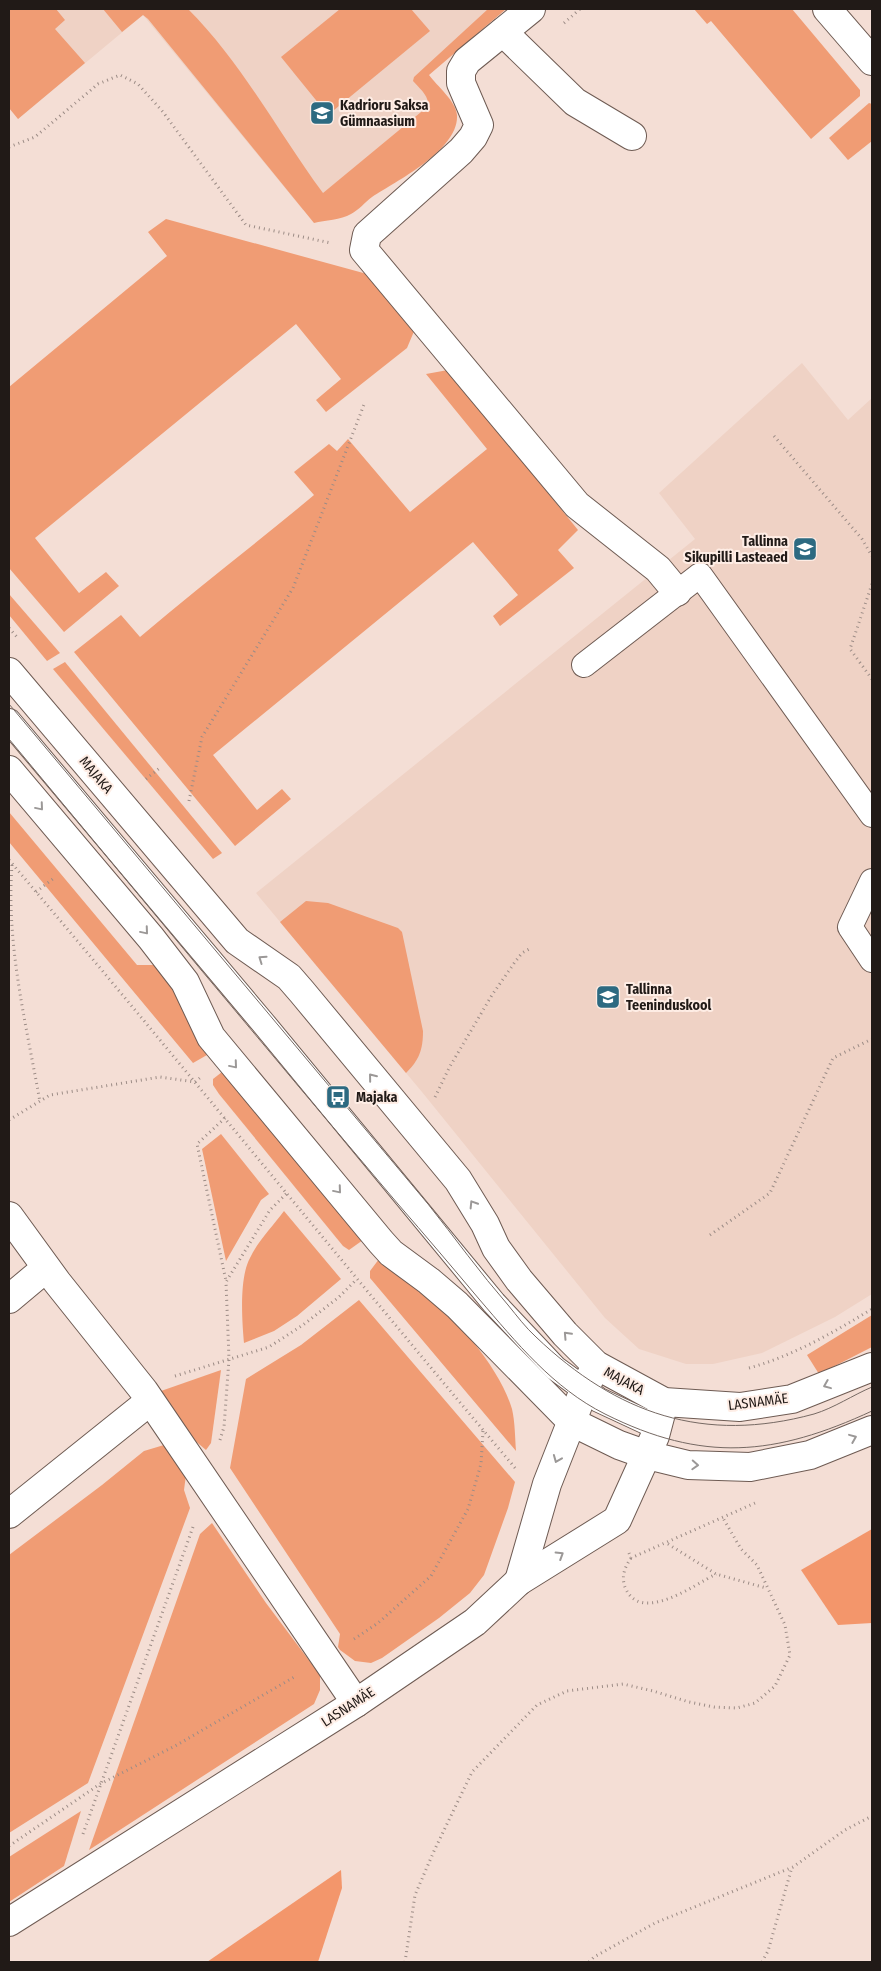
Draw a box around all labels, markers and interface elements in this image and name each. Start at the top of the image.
place label: Kadrioru Saksa Gümnaasium [340,97,428,130]
school or university icon: Kadrioru Saksa Gümnaasium [309,100,335,126]
place label: Tallinna Sikupilli Lasteaed [685,533,788,566]
school or university icon: Tallinna Sikupilli Lasteaed [792,536,818,562]
street label: MAJAKA [76,753,117,798]
one-way arrow [35,801,44,810]
one-way arrow [139,926,148,935]
one-way arrow [258,956,268,965]
place label: Tallinna Teeninduskool [626,981,712,1014]
school or university icon: Tallinna Teeninduskool [595,984,621,1010]
one-way arrow [229,1060,238,1069]
one-way arrow [369,1073,378,1082]
bus stop icon: Majaka [325,1084,351,1110]
place label: Majaka [356,1089,397,1106]
one-way arrow [333,1185,342,1194]
one-way arrow [469,1201,479,1210]
one-way arrow [564,1332,573,1341]
street label: MAJAKA [601,1363,648,1399]
one-way arrow [823,1379,832,1389]
street label: LASNAMÄE [727,1390,789,1414]
one-way arrow [848,1433,857,1444]
one-way arrow [553,1454,563,1463]
one-way arrow [691,1460,699,1471]
one-way arrow [555,1552,564,1562]
street label: LASNAMÄE [318,1683,378,1731]

